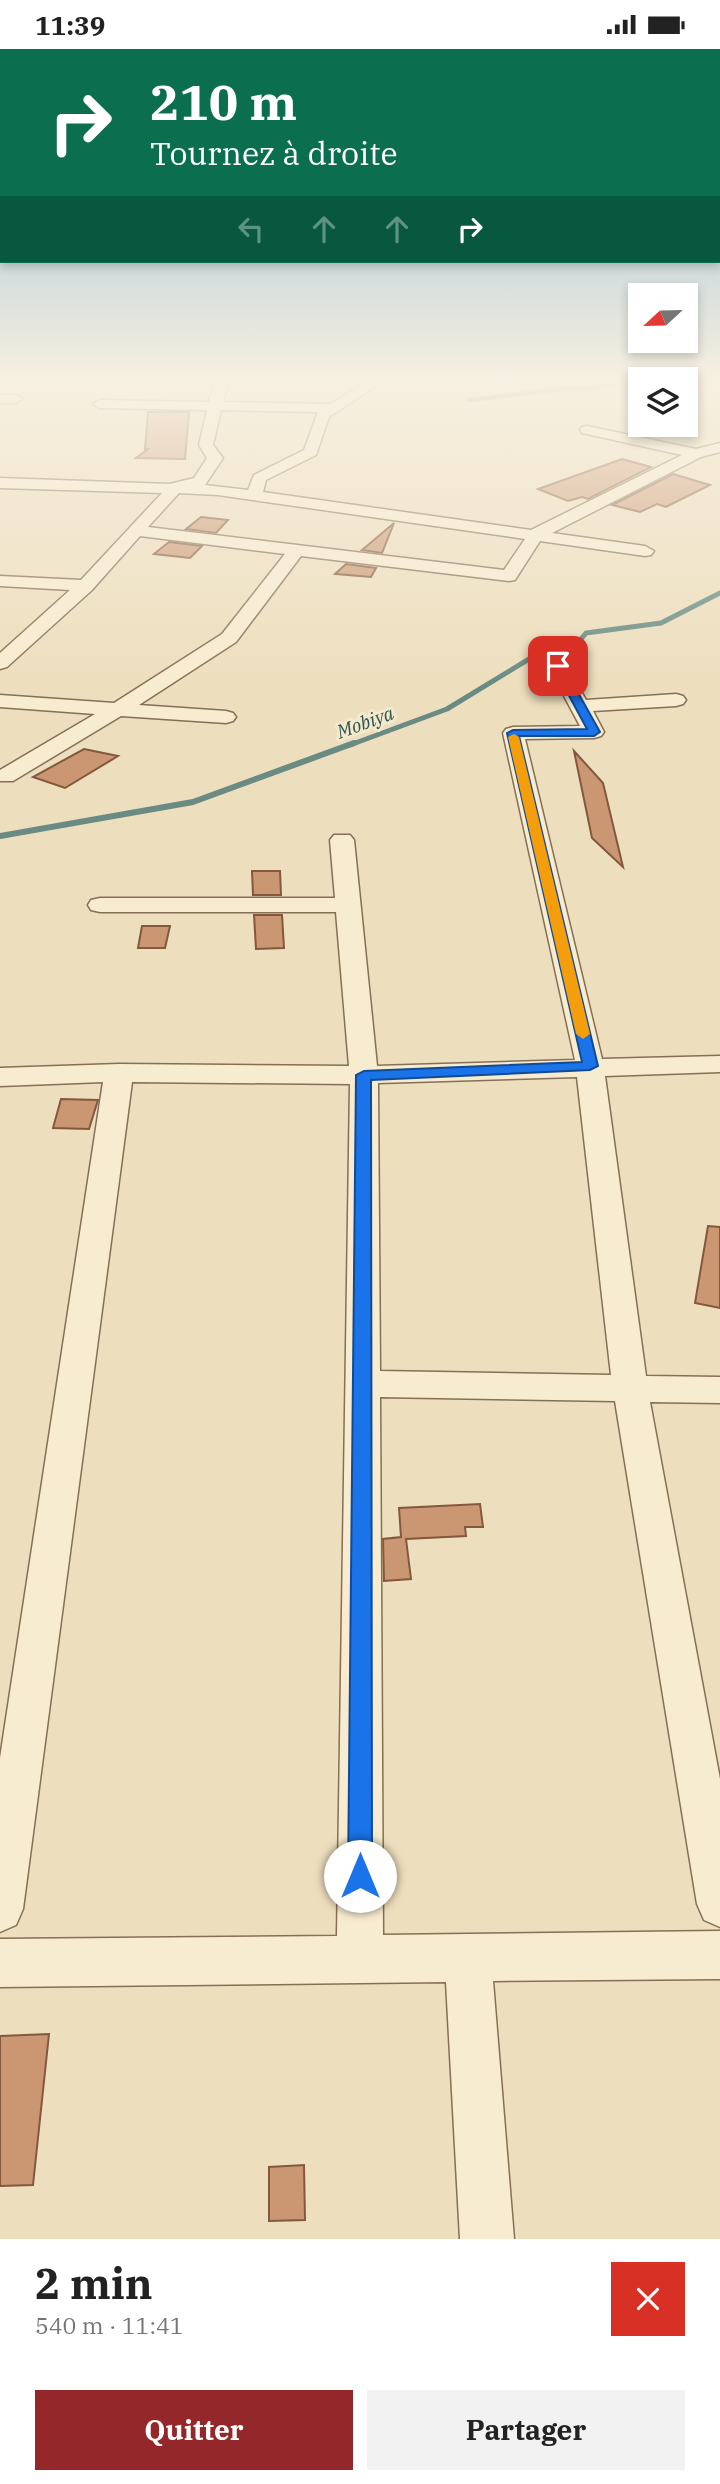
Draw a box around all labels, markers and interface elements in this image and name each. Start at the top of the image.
text: 11:39 [35,8,105,42]
text: 210 m [150,70,297,133]
icon: right [35,77,126,168]
text: Tournez à droite [150,132,398,174]
icon: left [232,210,270,248]
icon: ahead [305,210,343,248]
icon: ahead [378,210,416,248]
icon: right [451,210,489,248]
north arrow [628,283,698,353]
map controls [628,283,698,437]
button: layers [628,367,698,437]
pin [528,636,588,696]
icon: arrive [539,647,577,685]
water label: Mobiya [332,700,397,744]
position arrow [323,1839,397,1913]
text: 2 min [35,2256,153,2311]
button: close [611,2262,685,2336]
text: 540 m · 11:41 [35,2310,184,2340]
button: Quitter [35,2390,353,2470]
button: Partager [367,2390,685,2470]

